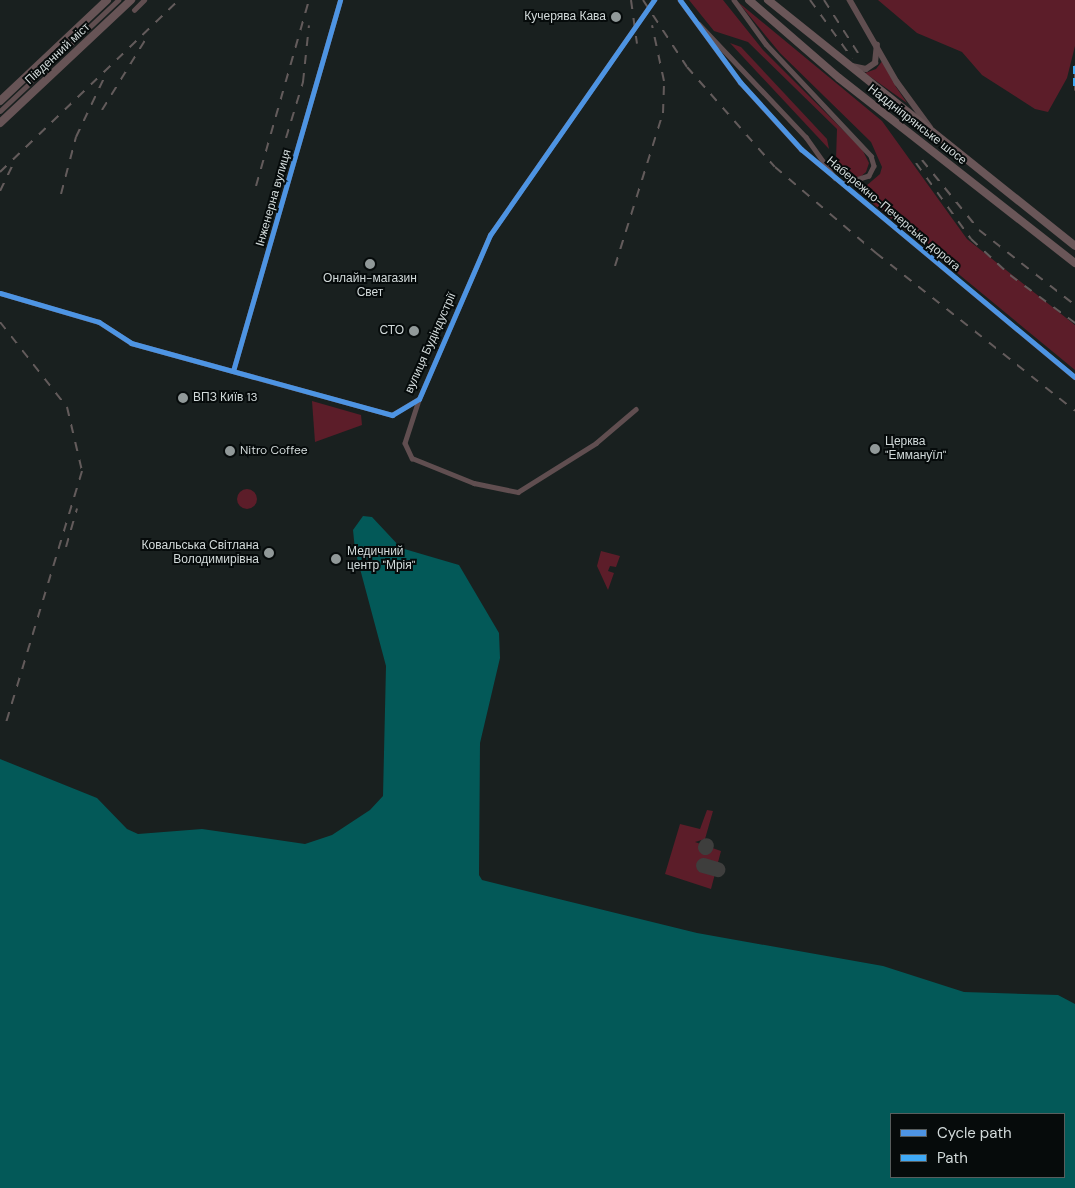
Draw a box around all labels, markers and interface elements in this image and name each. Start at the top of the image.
place label: Кучерява Кава [524,10,606,24]
marker: Кучерява Кава [610,11,622,23]
street label: Південний міст [23,20,93,88]
street label: Наддніпрянське шосе [865,82,969,168]
street label: Інженерна вулиця [253,148,295,248]
street label: Набережно-Печерська дорога [823,154,963,274]
marker: Онлайн-магазин Свет [364,258,376,270]
place label: Онлайн-магазин Свет [323,272,417,300]
street label: вулиця Будіндустрії [402,290,460,396]
place label: СТО [380,324,404,338]
marker: СТО [408,325,420,337]
place label: ВПЗ Київ 13 [193,391,257,405]
marker: ВПЗ Київ 13 [177,392,189,404]
place label: Церква "Еммануїл" [885,435,946,463]
marker: Церква "Еммануїл" [869,443,881,455]
place label: Nitro Coffee [240,444,308,458]
marker: Nitro Coffee [224,445,236,457]
place label: Ковальська Світлана Володимирівна [142,539,259,567]
place label: Медичний центр "Мрія" [347,545,415,573]
marker: Ковальська Світлана Володимирівна [263,547,275,559]
marker: Медичний центр "Мрія" [329,552,343,566]
legend [890,1113,1065,1178]
text: Cycle path [937,1123,1012,1143]
text: Path [937,1148,968,1168]

